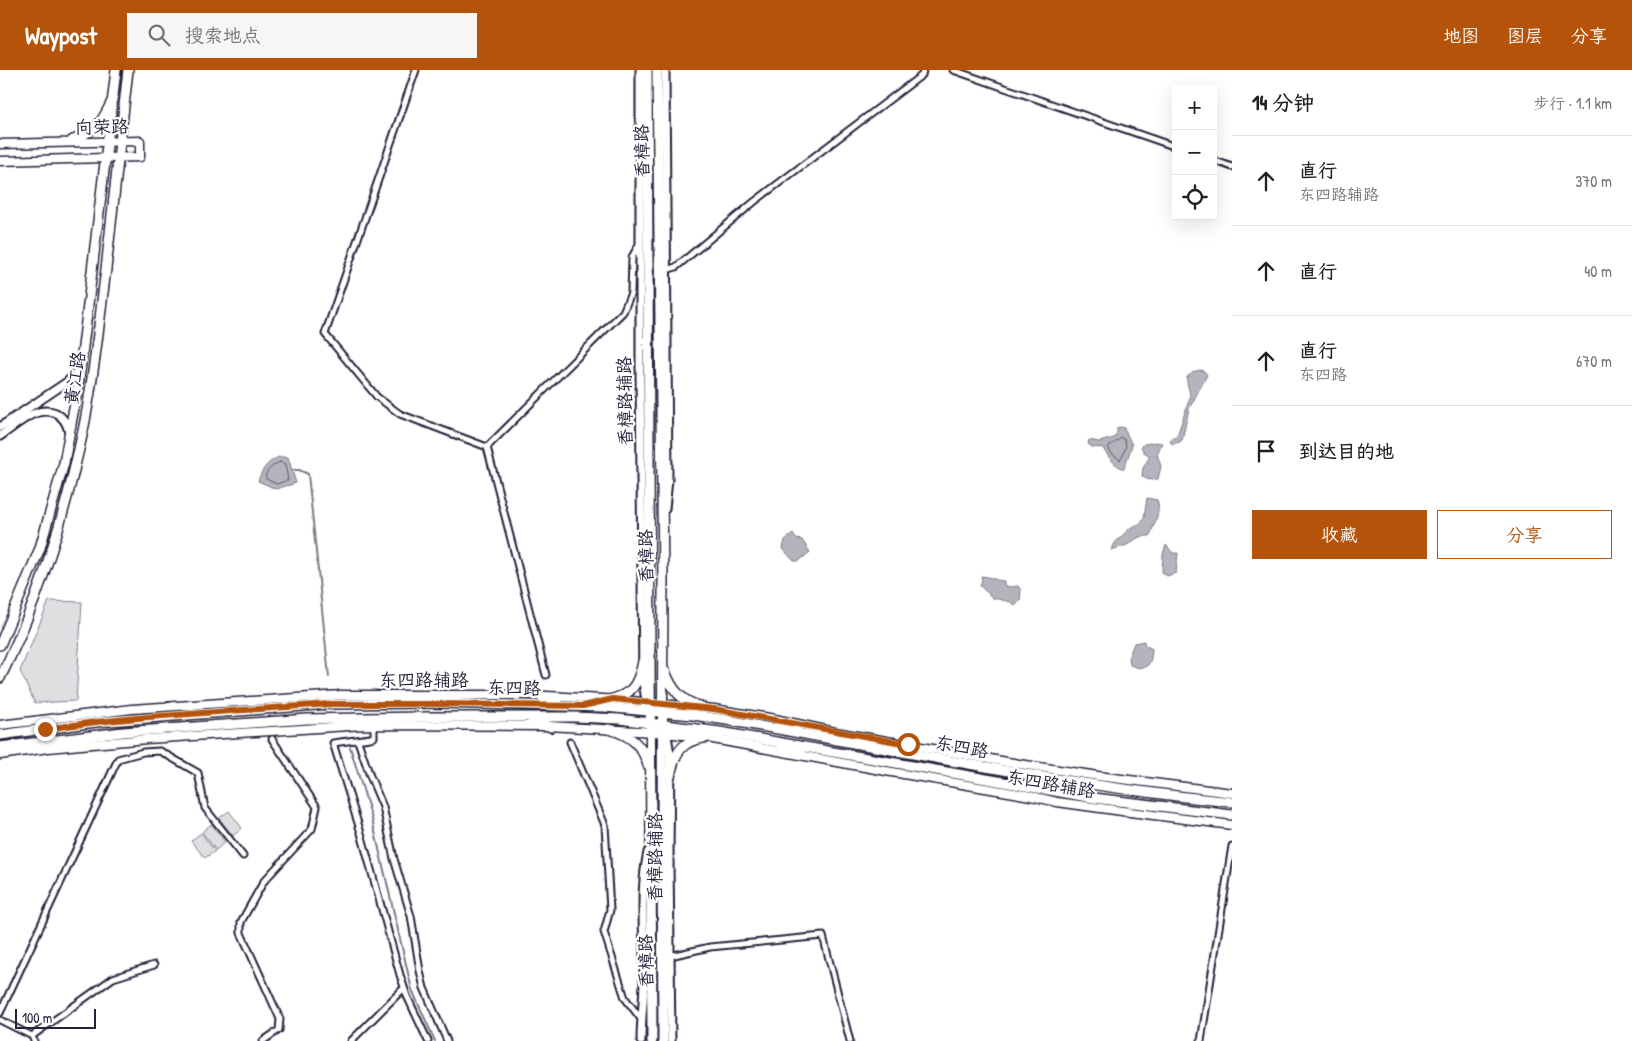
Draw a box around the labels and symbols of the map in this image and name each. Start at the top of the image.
street label: 向荣路 [75,114,129,139]
street label: 香樟路 [629,124,654,178]
street label: 黄江路 [58,349,91,407]
street label: 香樟路辅路 [611,356,638,446]
street label: 香樟路 [633,529,658,583]
street label: 东四路辅路 [379,667,469,692]
street label: 东四路 [487,675,541,700]
route end [34,718,57,741]
street label: 东四路 [933,729,991,764]
route start [897,733,920,756]
street label: 东四路辅路 [1005,763,1098,804]
street label: 香樟路辅路 [642,812,667,902]
street label: 香樟路 [633,934,658,988]
scale bar [15,1006,96,1029]

